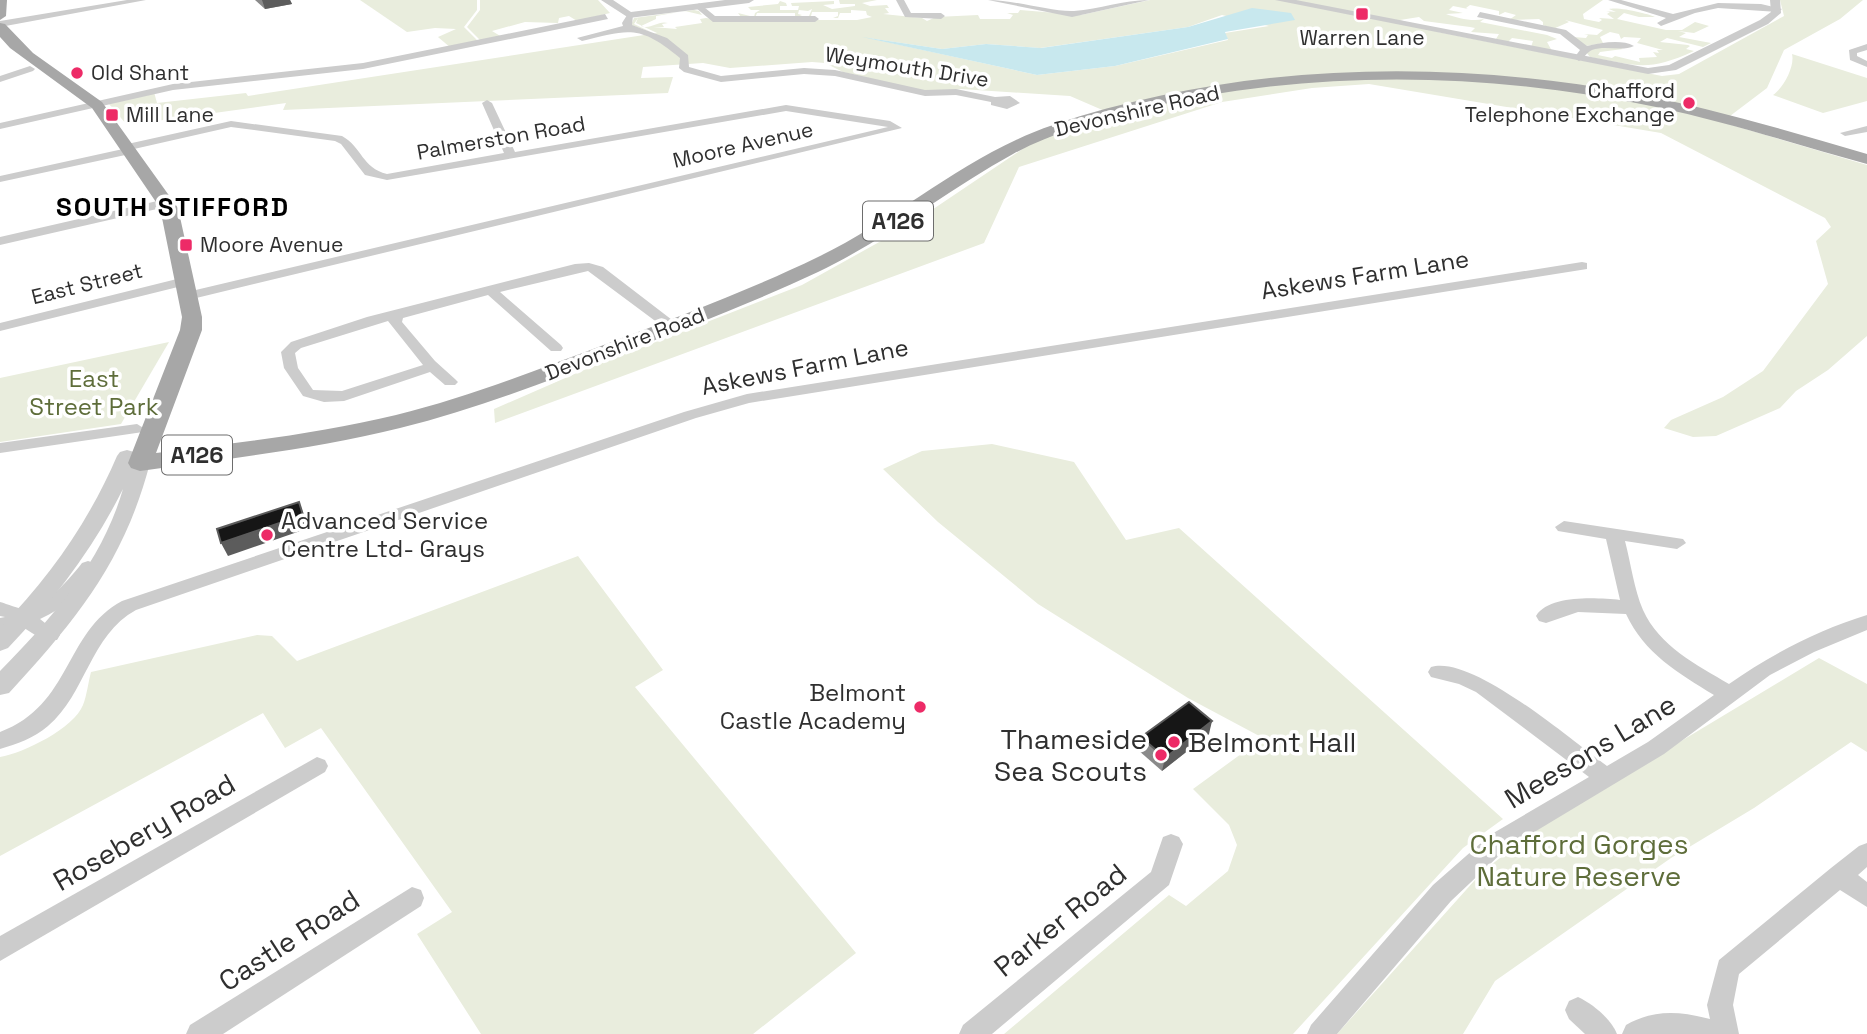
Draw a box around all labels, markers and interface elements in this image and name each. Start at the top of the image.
marker: Warren Lane [1354,6,1370,22]
place label: Warren Lane [1299,24,1425,51]
street label: Weymouth Drive [823,40,991,93]
place label: Old Shant [91,59,189,86]
marker: Old Shant [69,65,85,81]
place label: Chafford Telephone Exchange [1465,77,1675,128]
street label: Devonshire Road [1052,78,1222,143]
marker: Chafford Telephone Exchange [1681,95,1697,111]
place label: Mill Lane [126,101,214,128]
marker: Mill Lane [104,107,120,123]
street label: Palmerston Road [415,109,587,166]
street label: Moore Avenue [670,115,816,174]
district label: SOUTH STIFFORD [56,190,290,224]
road number: A126 [863,202,933,241]
place label: Moore Avenue [200,231,343,258]
marker: Moore Avenue [178,237,194,253]
street label: Askews Farm Lane [1259,243,1471,306]
street label: East Street [28,257,145,310]
street label: Devonshire Road [541,301,708,386]
street label: Askews Farm Lane [699,331,911,402]
park label: East Street Park [29,363,159,422]
road number: A126 [162,436,232,475]
place label: Advanced Service Centre Ltd- Grays [281,505,488,564]
marker: Advanced Service Centre Ltd- Grays [259,527,275,543]
place label: Belmont Castle Academy [720,677,906,736]
street label: Meesons Lane [1498,686,1682,816]
marker: Belmont Castle Academy [912,699,928,715]
place label: Thameside Sea Scouts [994,721,1147,789]
place label: Belmont Hall [1188,724,1356,760]
marker: Belmont Hall [1166,734,1182,750]
marker: Thameside Sea Scouts [1153,747,1169,763]
street label: Rosebery Road [46,765,242,899]
park label: Chafford Gorges Nature Reserve [1470,826,1688,894]
street label: Parker Road [986,855,1134,985]
street label: Castle Road [212,881,366,999]

